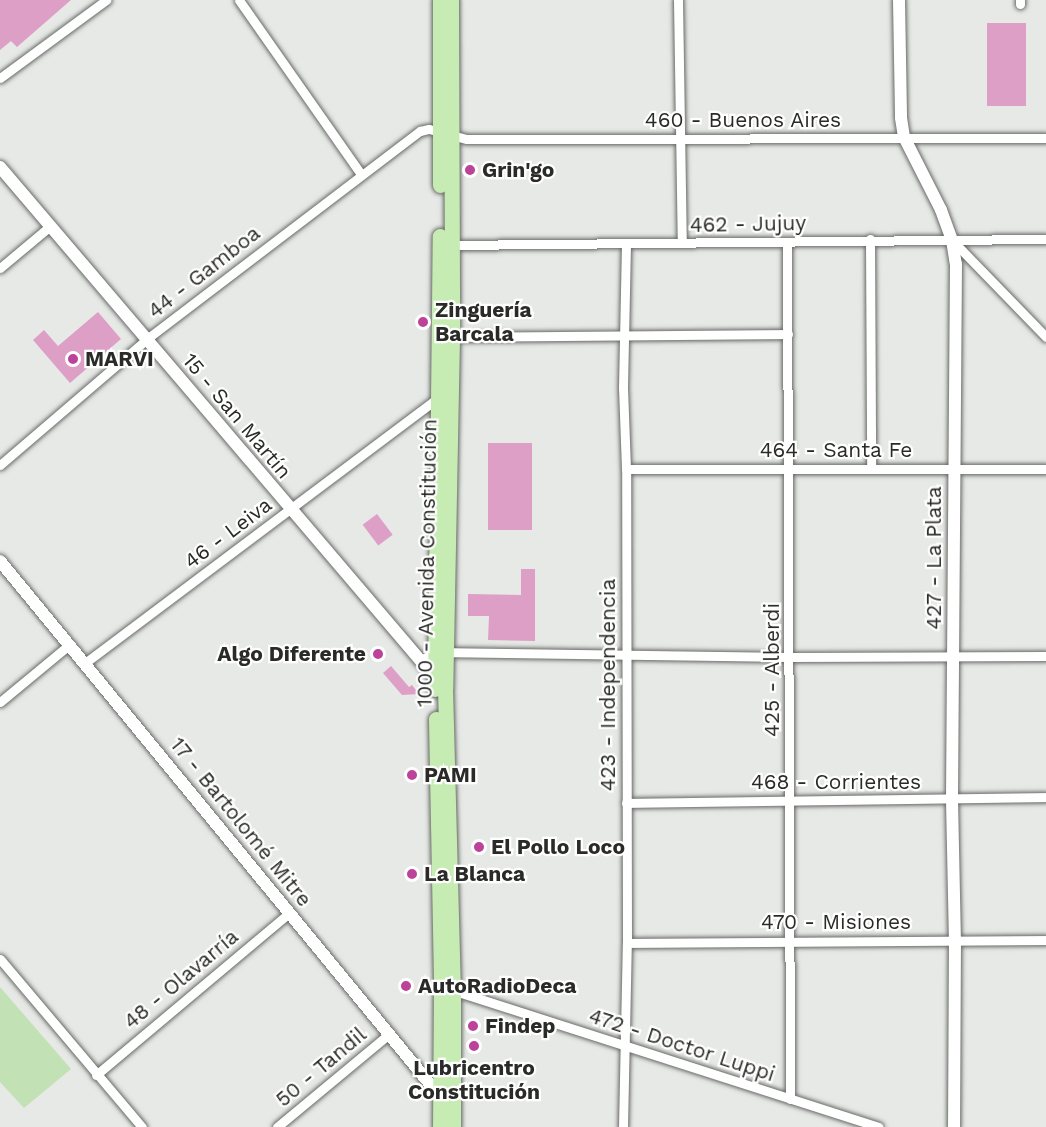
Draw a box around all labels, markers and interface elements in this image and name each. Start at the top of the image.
street label: 460 - Buenos Aires [644,107,842,133]
place label: Grin'go [482,157,554,183]
marker: Grin'go [463,163,477,177]
street label: 462 - Jujuy [689,210,807,238]
street label: 44 - Gamboa [143,220,265,324]
place label: Zinguería Barcala [435,297,532,347]
marker: Zinguería Barcala [416,315,430,329]
place label: MARVI [85,346,154,372]
street label: 15 - San Martín [177,348,297,484]
marker: MARVI [66,352,80,366]
street label: 1000 - Avenida Constitución [412,418,442,708]
street label: 464 - Santa Fe [759,437,913,463]
street label: 427 - La Plata [921,486,947,630]
street label: 46 - Leiva [179,492,277,574]
street label: 423 - Independencia [595,579,621,791]
street label: 425 - Alberdi [759,603,785,737]
place label: Algo Diferente [217,641,366,667]
marker: Algo Diferente [371,647,385,661]
street label: 17 - Bartolomé Mitre [165,732,317,912]
place label: PAMI [424,762,477,788]
marker: PAMI [405,768,419,782]
street label: 468 - Corrientes [751,769,921,795]
place label: El Pollo Loco [491,834,625,860]
marker: El Pollo Loco [472,840,486,854]
place label: La Blanca [424,861,525,887]
marker: La Blanca [405,867,419,881]
street label: 470 - Misiones [761,909,911,935]
street label: 48 - Olavarría [119,924,243,1034]
place label: AutoRadioDeca [418,973,576,999]
marker: AutoRadioDeca [399,979,413,993]
street label: 472 - Doctor Luppi [586,1003,778,1087]
place label: Findep [485,1013,555,1039]
marker: Findep [466,1019,480,1033]
street label: 50 - Tandil [270,1022,372,1112]
marker: Lubricentro Constitución [467,1039,481,1053]
place label: Lubricentro Constitución [408,1055,540,1105]

